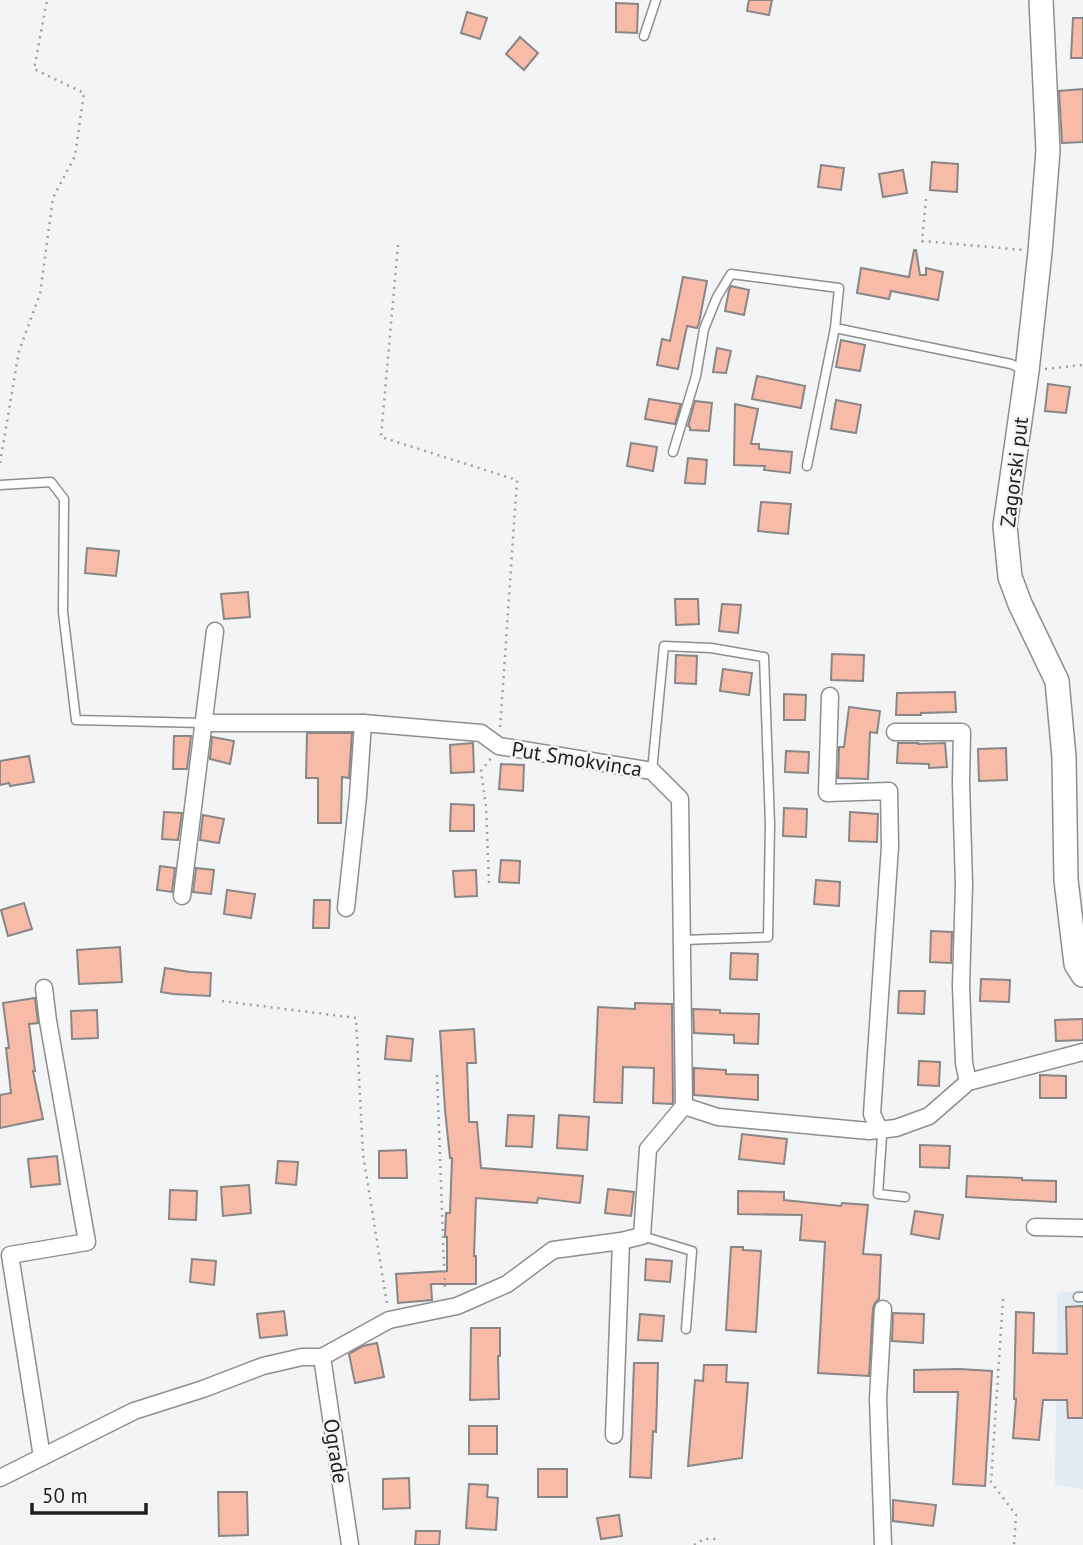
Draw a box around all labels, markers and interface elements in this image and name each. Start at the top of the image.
street label: Zagorski put [994,415,1034,529]
street label: Put Smokvinca [510,735,644,783]
street label: Ograde [318,1417,354,1485]
scale bar [32,1472,145,1516]
text: 50 m [42,1482,88,1509]

